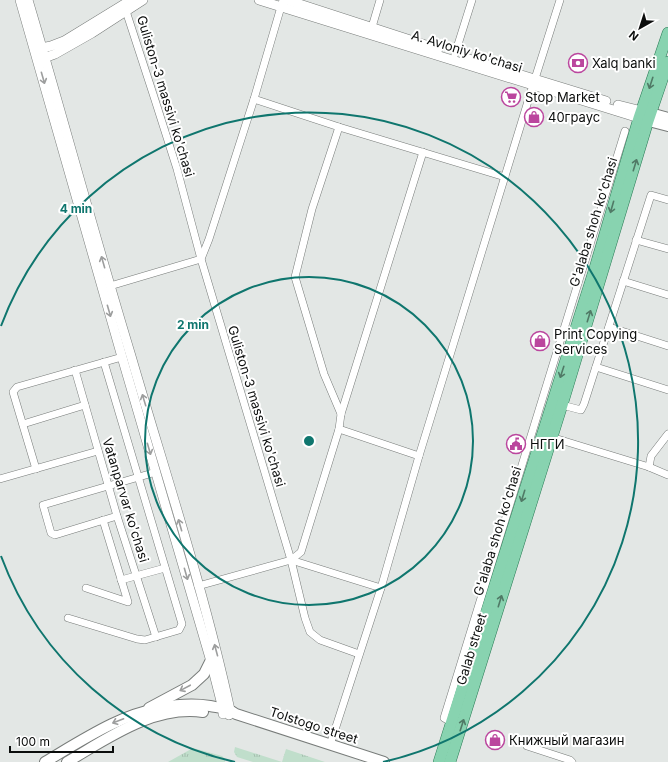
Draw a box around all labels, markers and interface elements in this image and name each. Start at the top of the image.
north arrow [620,8,660,48]
street label: Guliston-3 massivi ko'chasi [134,13,198,179]
street label: A. Avloniy ko'chasi [410,27,524,75]
text: N [626,28,641,44]
bank icon: Xalq banki [567,52,589,74]
place label: Xalq banki [592,55,656,71]
one-way arrow [40,71,47,84]
one-way arrow [647,77,655,89]
supermarket icon: Stop Market [500,86,522,108]
place label: Stop Market [525,89,600,105]
shop icon: 40граус [523,106,545,128]
place label: 40граус [548,109,600,125]
street label: G'alaba shoh ko'chasi [566,155,620,289]
one-way arrow [632,159,639,172]
one-way arrow [608,200,615,213]
text: 4 min [60,201,92,216]
one-way arrow [99,256,106,269]
one-way arrow [106,304,113,317]
one-way arrow [586,310,593,323]
text: 2 min [177,317,209,332]
street label: Guliston-3 massivi ko'chasi [225,323,289,489]
place label: Print Copying Services [554,326,637,357]
shop icon: Print Copying Services [529,330,551,352]
one-way arrow [558,365,565,378]
one-way arrow [140,394,147,407]
public building icon: НГГИ [505,433,527,455]
centre of rings [302,434,316,448]
street label: Vatanparvar ko'chasi [99,436,153,564]
place label: НГГИ [530,436,565,452]
one-way arrow [146,442,153,455]
street label: G'alaba shoh ko'chasi [470,464,524,598]
one-way arrow [519,489,526,502]
one-way arrow [176,519,183,532]
one-way arrow [183,567,190,580]
one-way arrow [497,594,504,607]
street label: Galab street [452,611,490,687]
one-way arrow [212,644,219,657]
one-way arrow [179,685,191,692]
street label: Tolstogo street [268,703,360,747]
one-way arrow [112,718,124,726]
one-way arrow [459,719,466,732]
scale bar [10,728,113,754]
shop icon: Книжный магазин [484,729,506,751]
place label: Книжный магазин [509,732,624,748]
text: 100 m [16,734,50,749]

